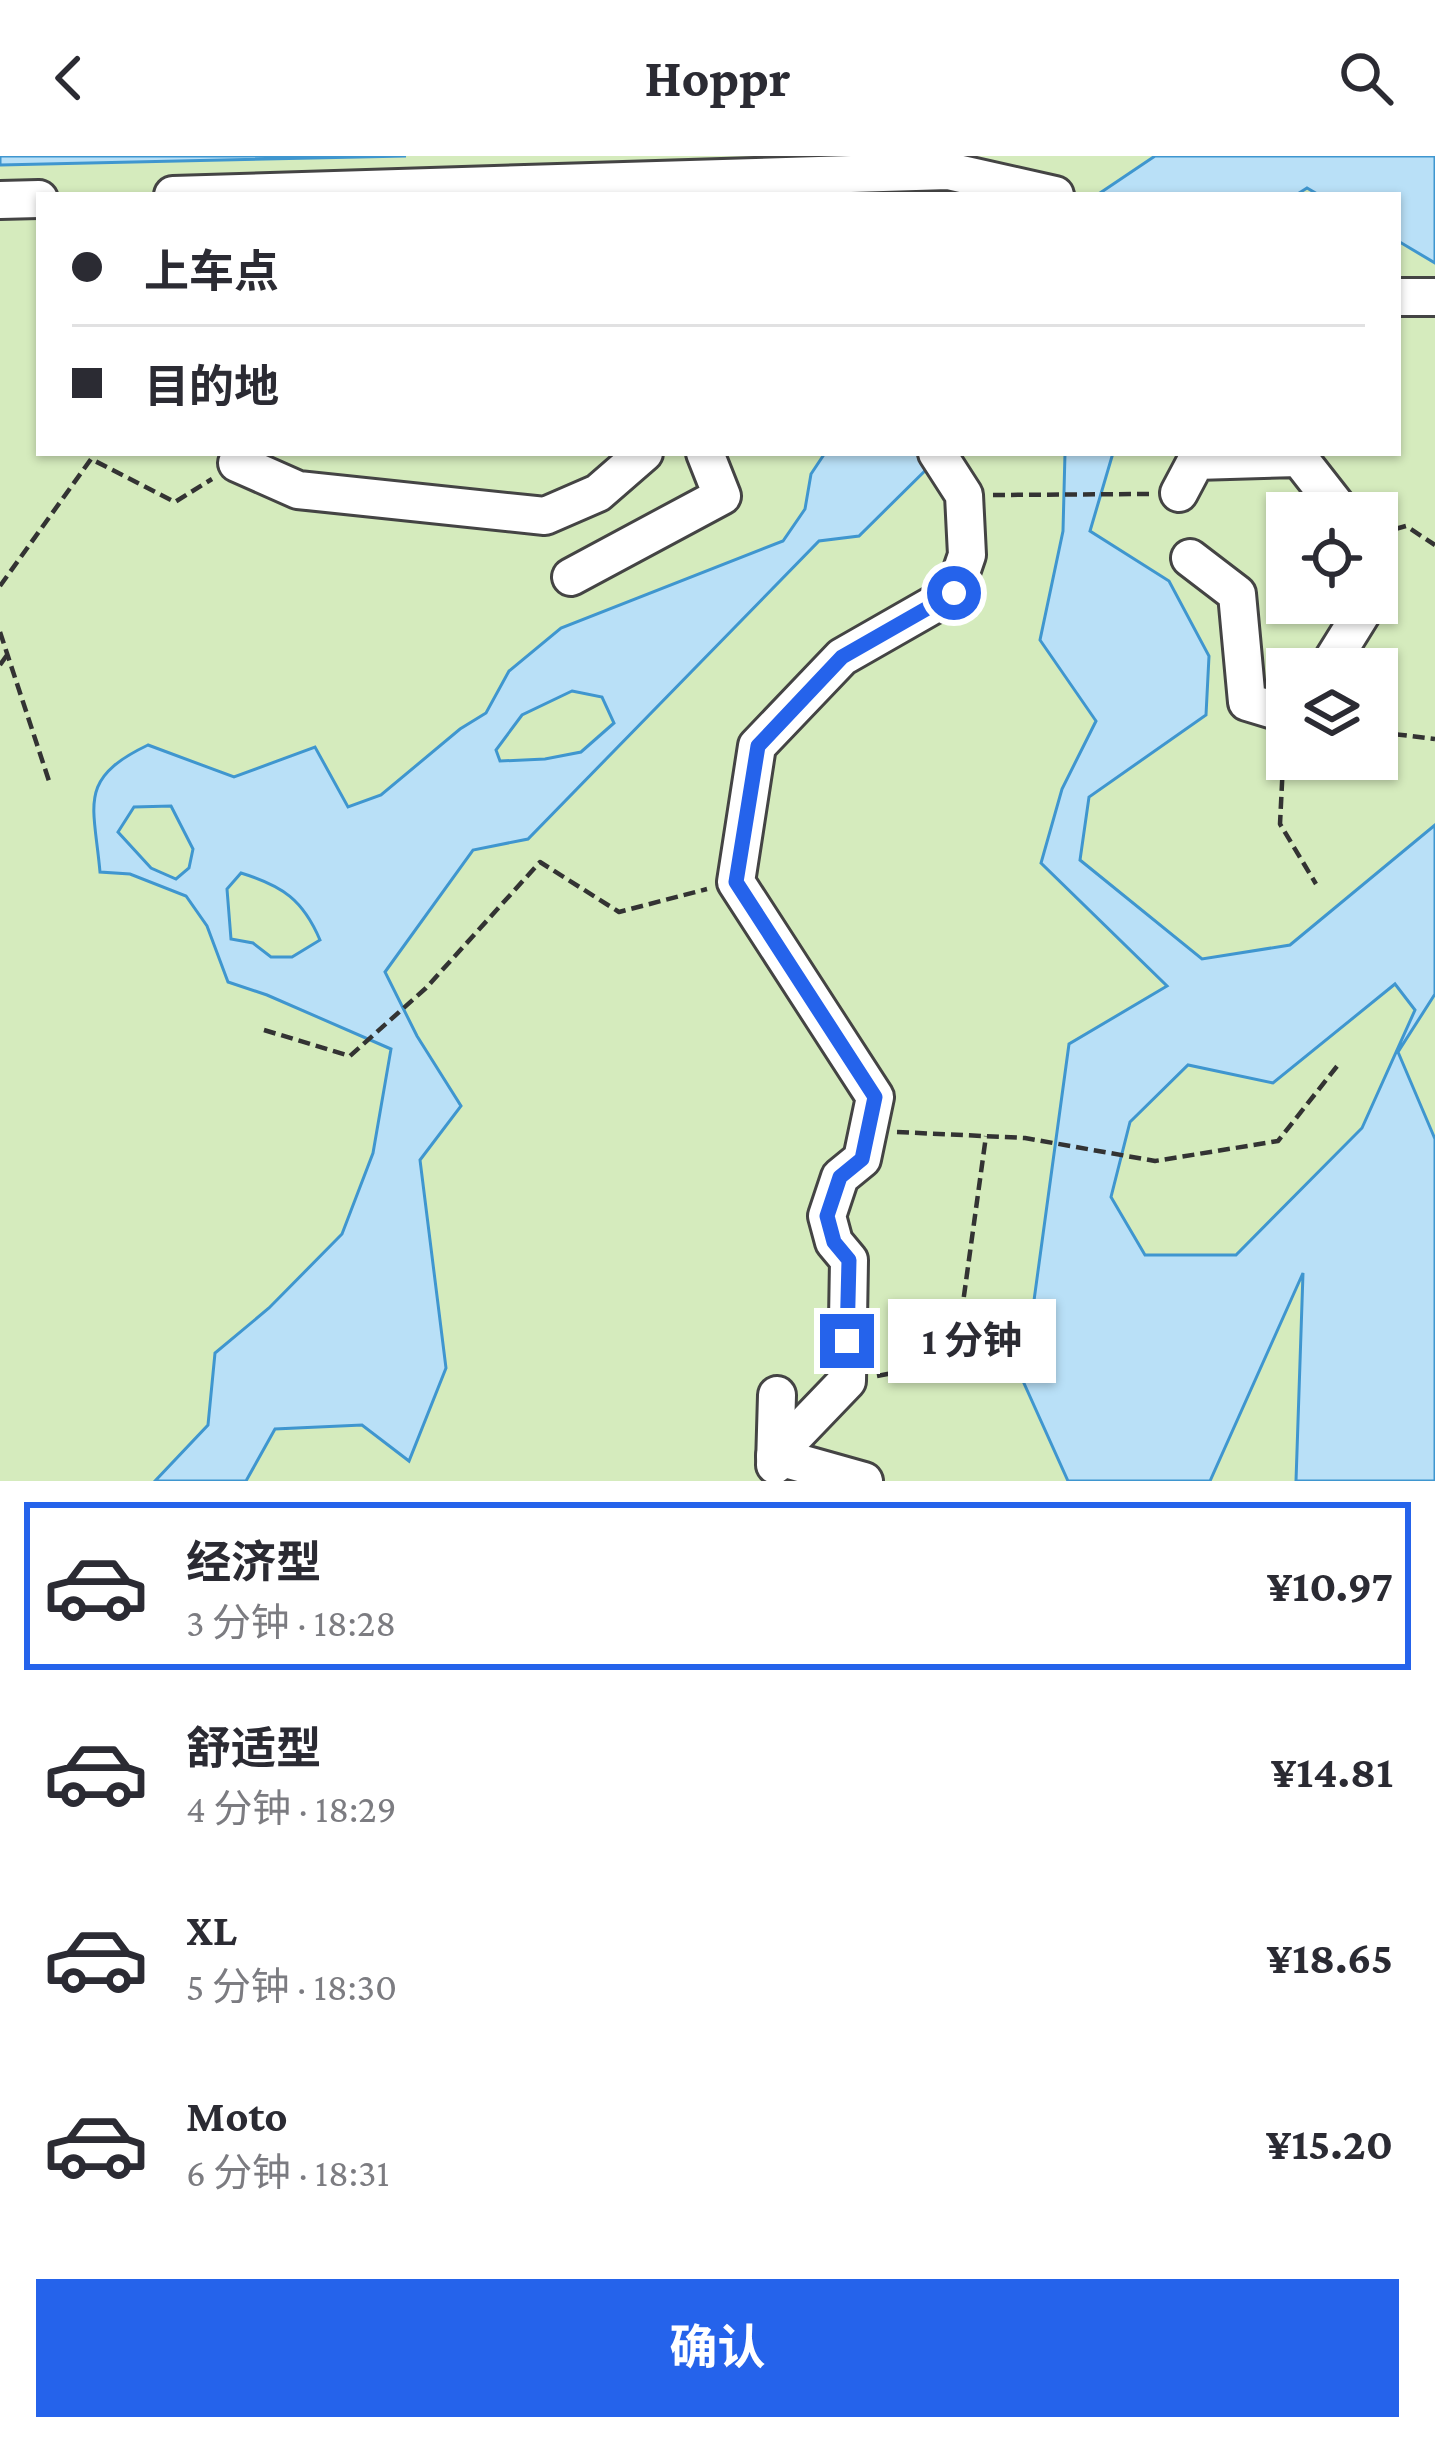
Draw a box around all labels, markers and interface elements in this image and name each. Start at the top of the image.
icon: back [36,45,102,111]
icon: search [1333,45,1399,111]
text: Hoppr [644,48,791,108]
text: 上车点 [144,247,279,297]
text: 目的地 [144,362,279,412]
map controls [1266,492,1398,780]
button: locate [1266,492,1398,624]
route start [927,566,981,620]
button: layers [1266,648,1398,780]
callout: 1 分钟 [889,1299,1057,1383]
route end [820,1314,874,1368]
text: 1 分钟 [922,1319,1022,1362]
icon: car [42,1532,150,1640]
text: 经济型 [186,1538,321,1588]
text: ¥10.97 [1267,1561,1393,1611]
text: 3 分钟 · 18:28 [186,1601,396,1644]
icon: car [42,1718,150,1826]
text: 舒适型 [186,1724,321,1774]
text: ¥14.81 [1271,1747,1393,1797]
text: 4 分钟 · 18:29 [186,1787,396,1830]
icon: car [42,1904,150,2012]
text: XL [186,1905,237,1955]
text: ¥18.65 [1266,1933,1393,1983]
text: 5 分钟 · 18:30 [186,1965,397,2008]
icon: car [42,2090,150,2198]
text: Moto [186,2091,288,2141]
text: ¥15.20 [1266,2119,1393,2169]
text: 6 分钟 · 18:31 [186,2151,389,2194]
button: 确认 [36,2279,1399,2417]

